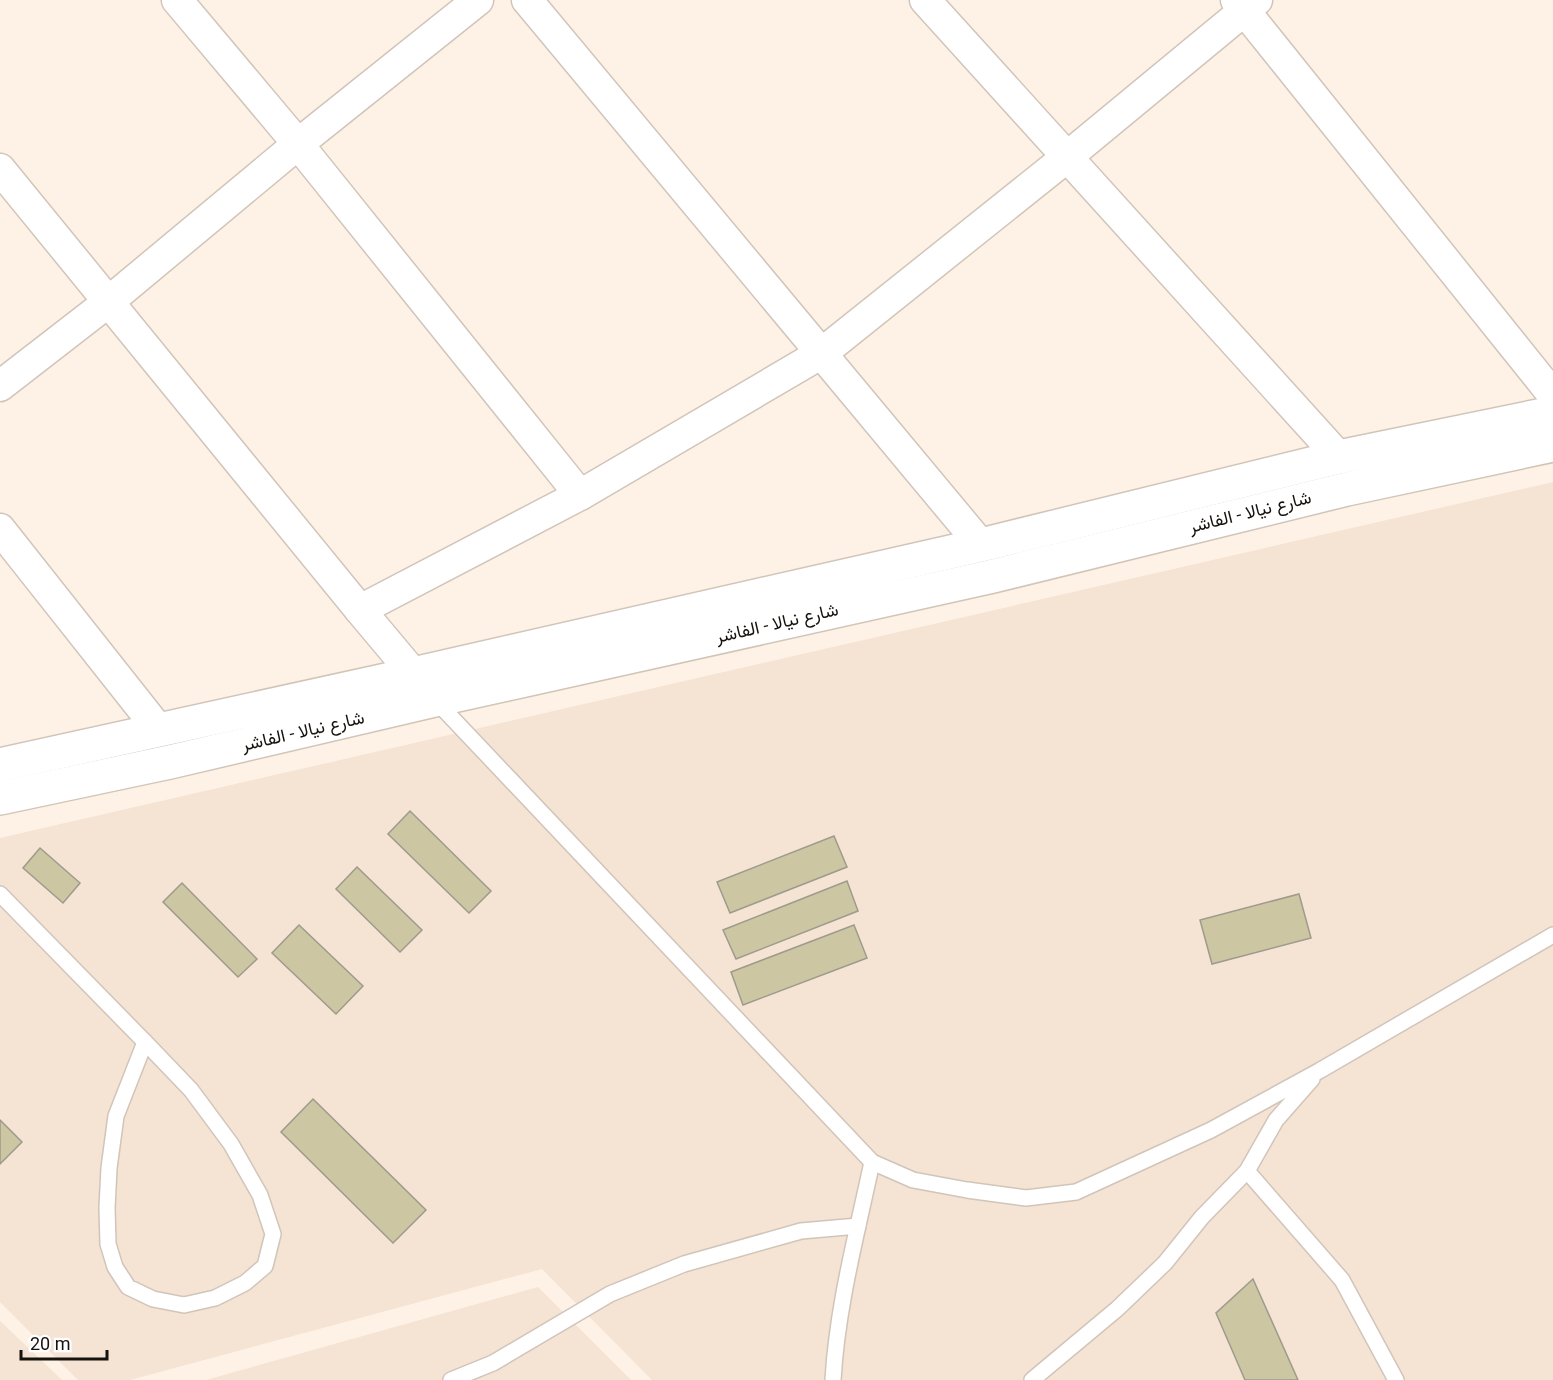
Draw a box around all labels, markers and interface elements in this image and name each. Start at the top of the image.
street label: شارع نيالا - الفاشر [1186,486,1314,539]
street label: شارع نيالا - الفاشر [712,598,841,649]
street label: شارع نيالا - الفاشر [238,706,367,757]
scale bar [21,1323,106,1361]
text: 20 m [30,1333,70,1354]

